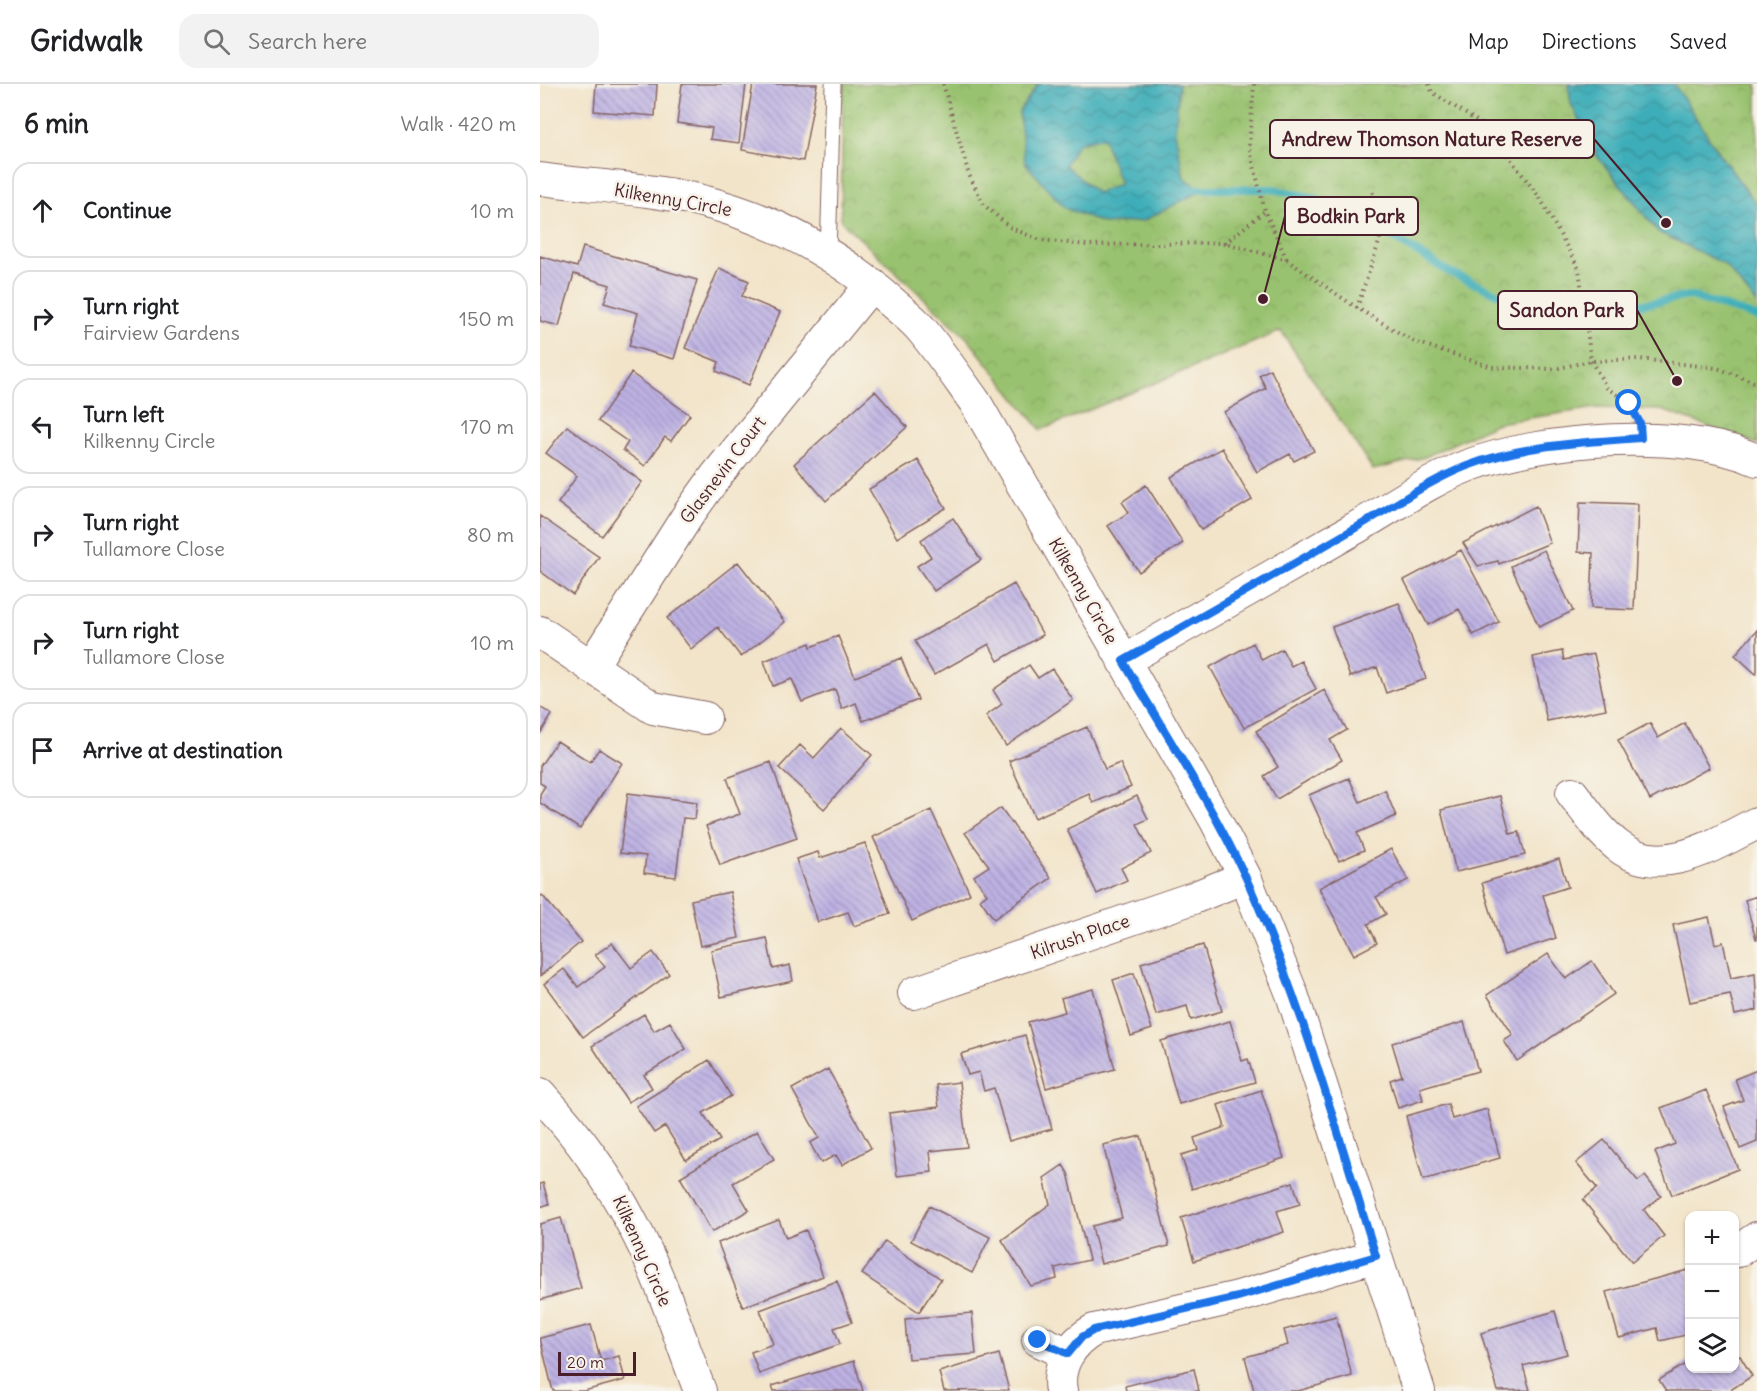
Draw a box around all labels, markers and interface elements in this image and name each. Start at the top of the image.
search box [179,14,599,68]
text: Gridwalk [30,23,143,59]
icon: search [200,25,233,58]
text: Search here [248,27,367,55]
text: Map [1468,28,1509,55]
text: Directions [1542,28,1636,55]
text: Saved [1669,28,1727,55]
text: 6 min [24,107,89,140]
text: Walk · 420 m [400,111,516,136]
callout: Andrew Thomson Nature Reserve [1270,120,1594,158]
text: Andrew Thomson Nature Reserve [1282,126,1583,151]
street label: Kilkenny Circle [612,178,734,221]
icon: ahead [26,194,59,227]
text: Continue [83,196,172,224]
callout: Bodkin Park [1285,197,1418,235]
text: 10 m [471,198,514,223]
text: Bodkin Park [1297,203,1405,228]
callout: Sandon Park [1498,291,1637,329]
text: Turn right [83,292,179,320]
text: Sandon Park [1510,297,1624,322]
icon: right [26,302,59,335]
text: 150 m [459,306,514,331]
text: Fairview Gardens [83,320,240,345]
route start [1615,389,1641,415]
text: Turn left [83,400,164,428]
icon: left [26,410,59,443]
street label: Glasnevin Court [675,411,771,528]
text: 170 m [461,414,514,439]
text: Kilkenny Circle [83,428,215,453]
text: Turn right [83,508,179,536]
icon: right [26,518,59,551]
text: 80 m [467,522,514,547]
street label: Kilkenny Circle [1044,533,1123,648]
text: Tullamore Close [83,536,225,561]
text: Turn right [83,616,179,644]
icon: right [26,626,59,659]
text: 10 m [471,630,514,655]
text: Tullamore Close [83,644,225,669]
icon: arrive [26,734,59,767]
text: Arrive at destination [83,736,283,764]
street label: Kilrush Place [1027,909,1133,964]
street label: Kilkenny Circle [608,1192,677,1310]
map controls [1685,1211,1739,1373]
button: + [1685,1211,1739,1265]
button: − [1685,1265,1739,1319]
button: layers [1685,1319,1739,1373]
route end [1024,1326,1050,1352]
scale bar [558,1349,636,1376]
text: 20 m [567,1352,604,1372]

